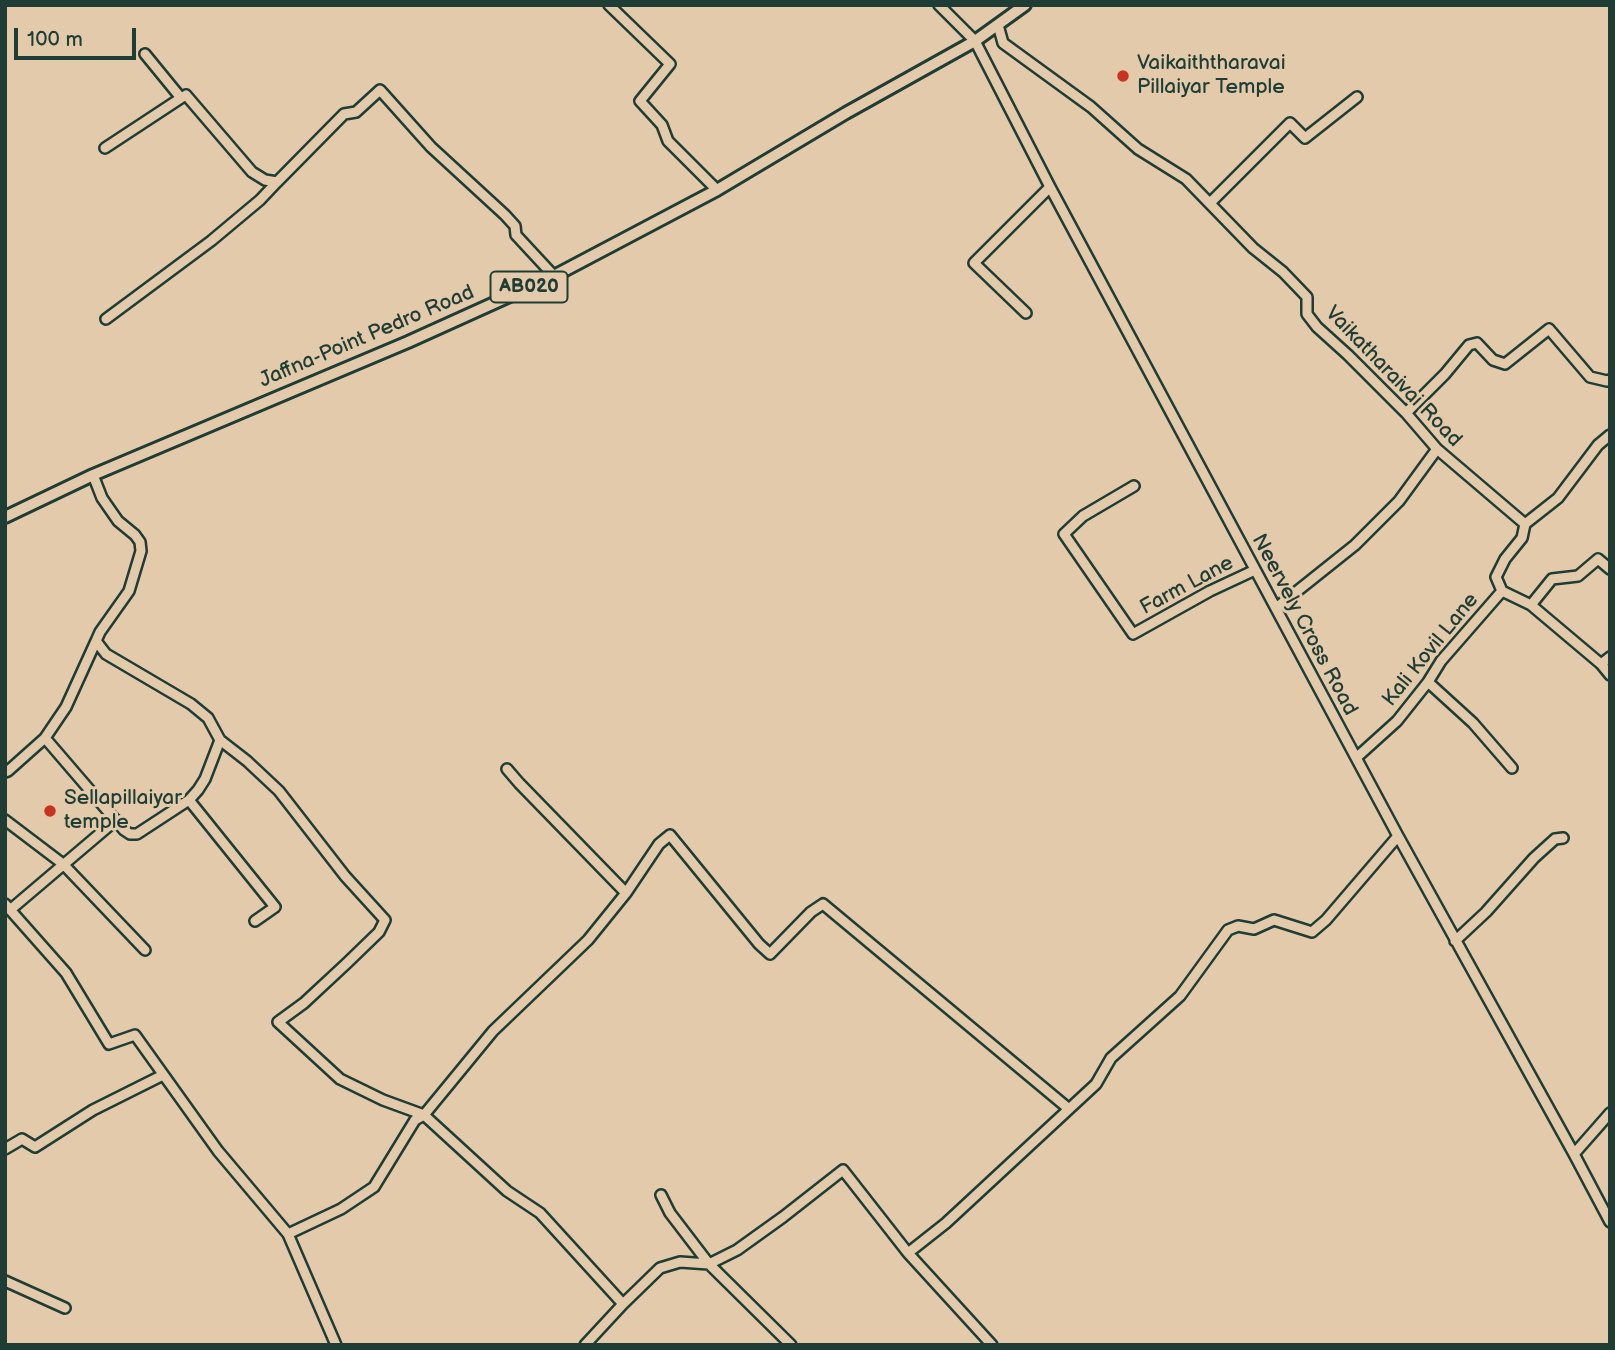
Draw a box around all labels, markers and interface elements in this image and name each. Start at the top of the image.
scale bar [18,14,140,58]
text: 100 m [27,27,83,52]
place label: Vaikaiththaravai Pillaiyar Temple [1137,51,1286,101]
marker: Vaikaiththaravai Pillaiyar Temple [1115,68,1131,84]
road number: AB020 [490,272,568,302]
street label: Jaffna-Point Pedro Road [256,280,478,394]
street label: Vaikatharaivai Road [1319,301,1467,453]
street label: Neervely Cross Road [1246,530,1362,720]
street label: Farm Lane [1136,551,1238,621]
street label: Kali Kovil Lane [1378,588,1484,712]
place label: Sellapillaiyar temple [64,786,182,836]
marker: Sellapillaiyar temple [42,803,58,819]

